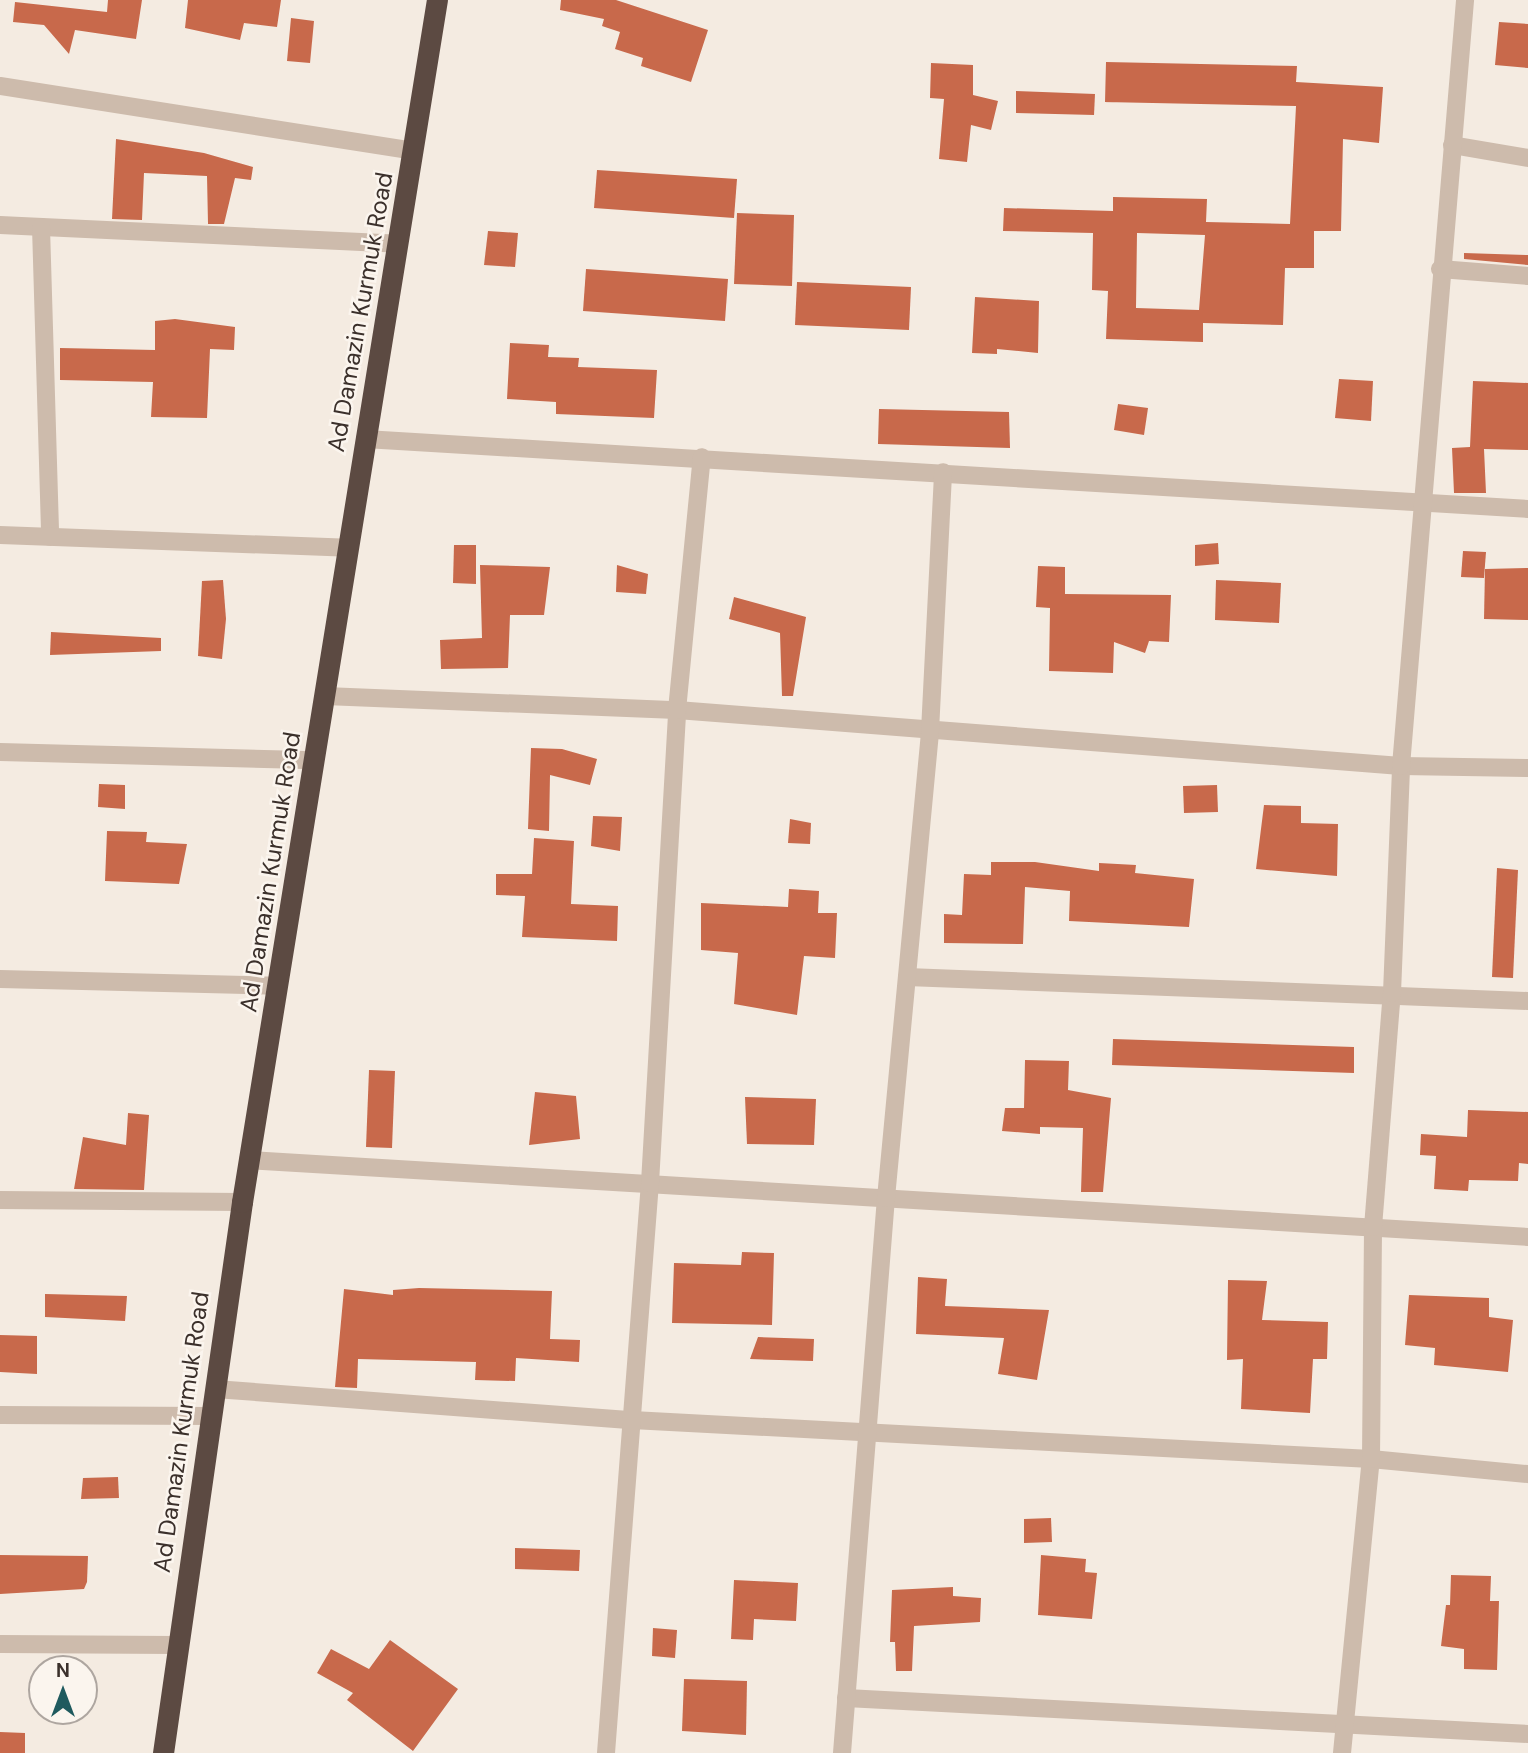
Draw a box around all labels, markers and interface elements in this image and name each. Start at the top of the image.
street label: Ad Damazin Kurmuk Road [321,170,399,454]
street label: Ad Damazin Kurmuk Road [234,730,306,1014]
street label: Ad Damazin Kurmuk Road [147,1290,215,1574]
north arrow [28,1655,98,1725]
text: N [56,1658,70,1683]

